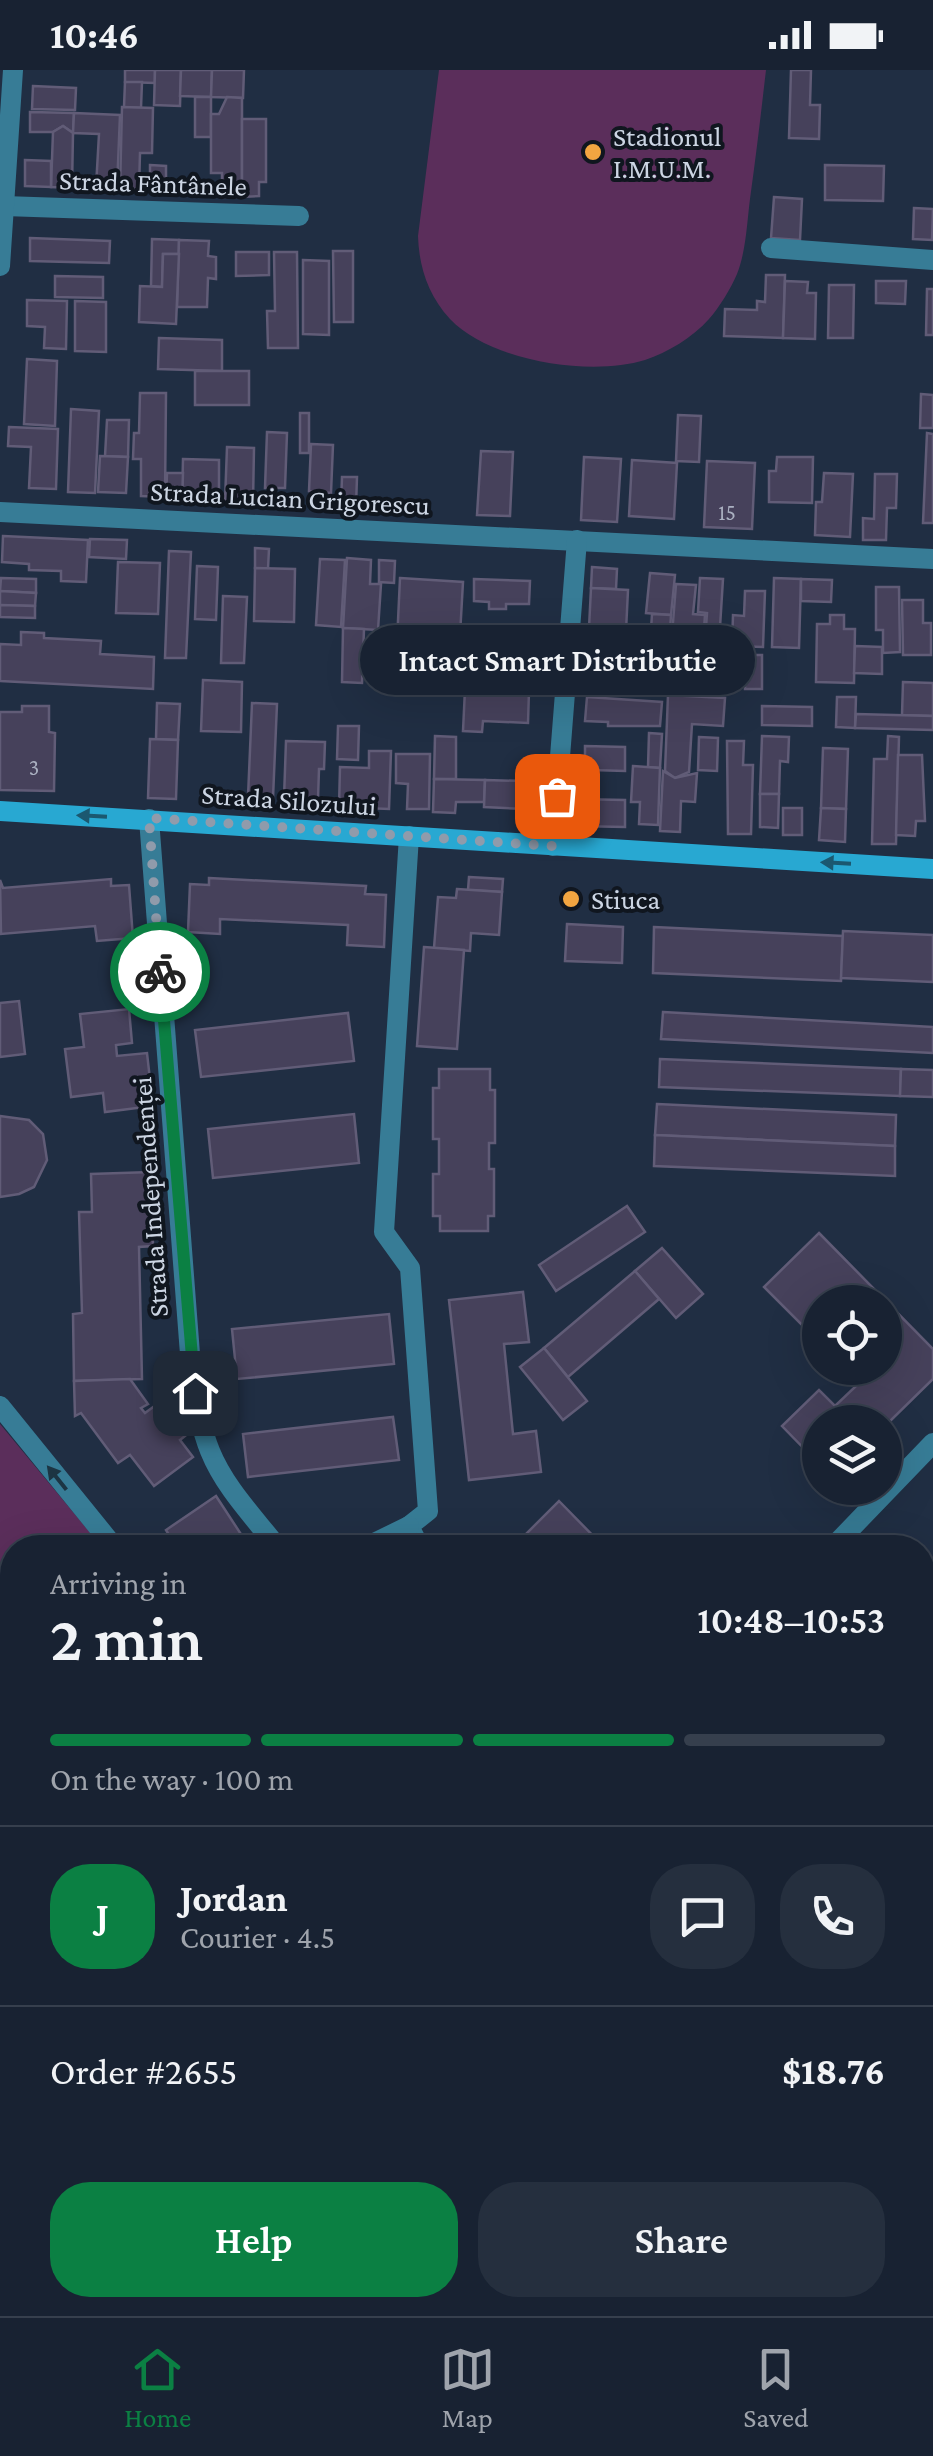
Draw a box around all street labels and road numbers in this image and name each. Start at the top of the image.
street label: Strada Fântânele [59,164,247,202]
street label: Strada Lucian Grigorescu [149,475,431,521]
street label: Strada Silozului [200,778,378,822]
street label: Strada Independenței [126,1076,176,1318]

